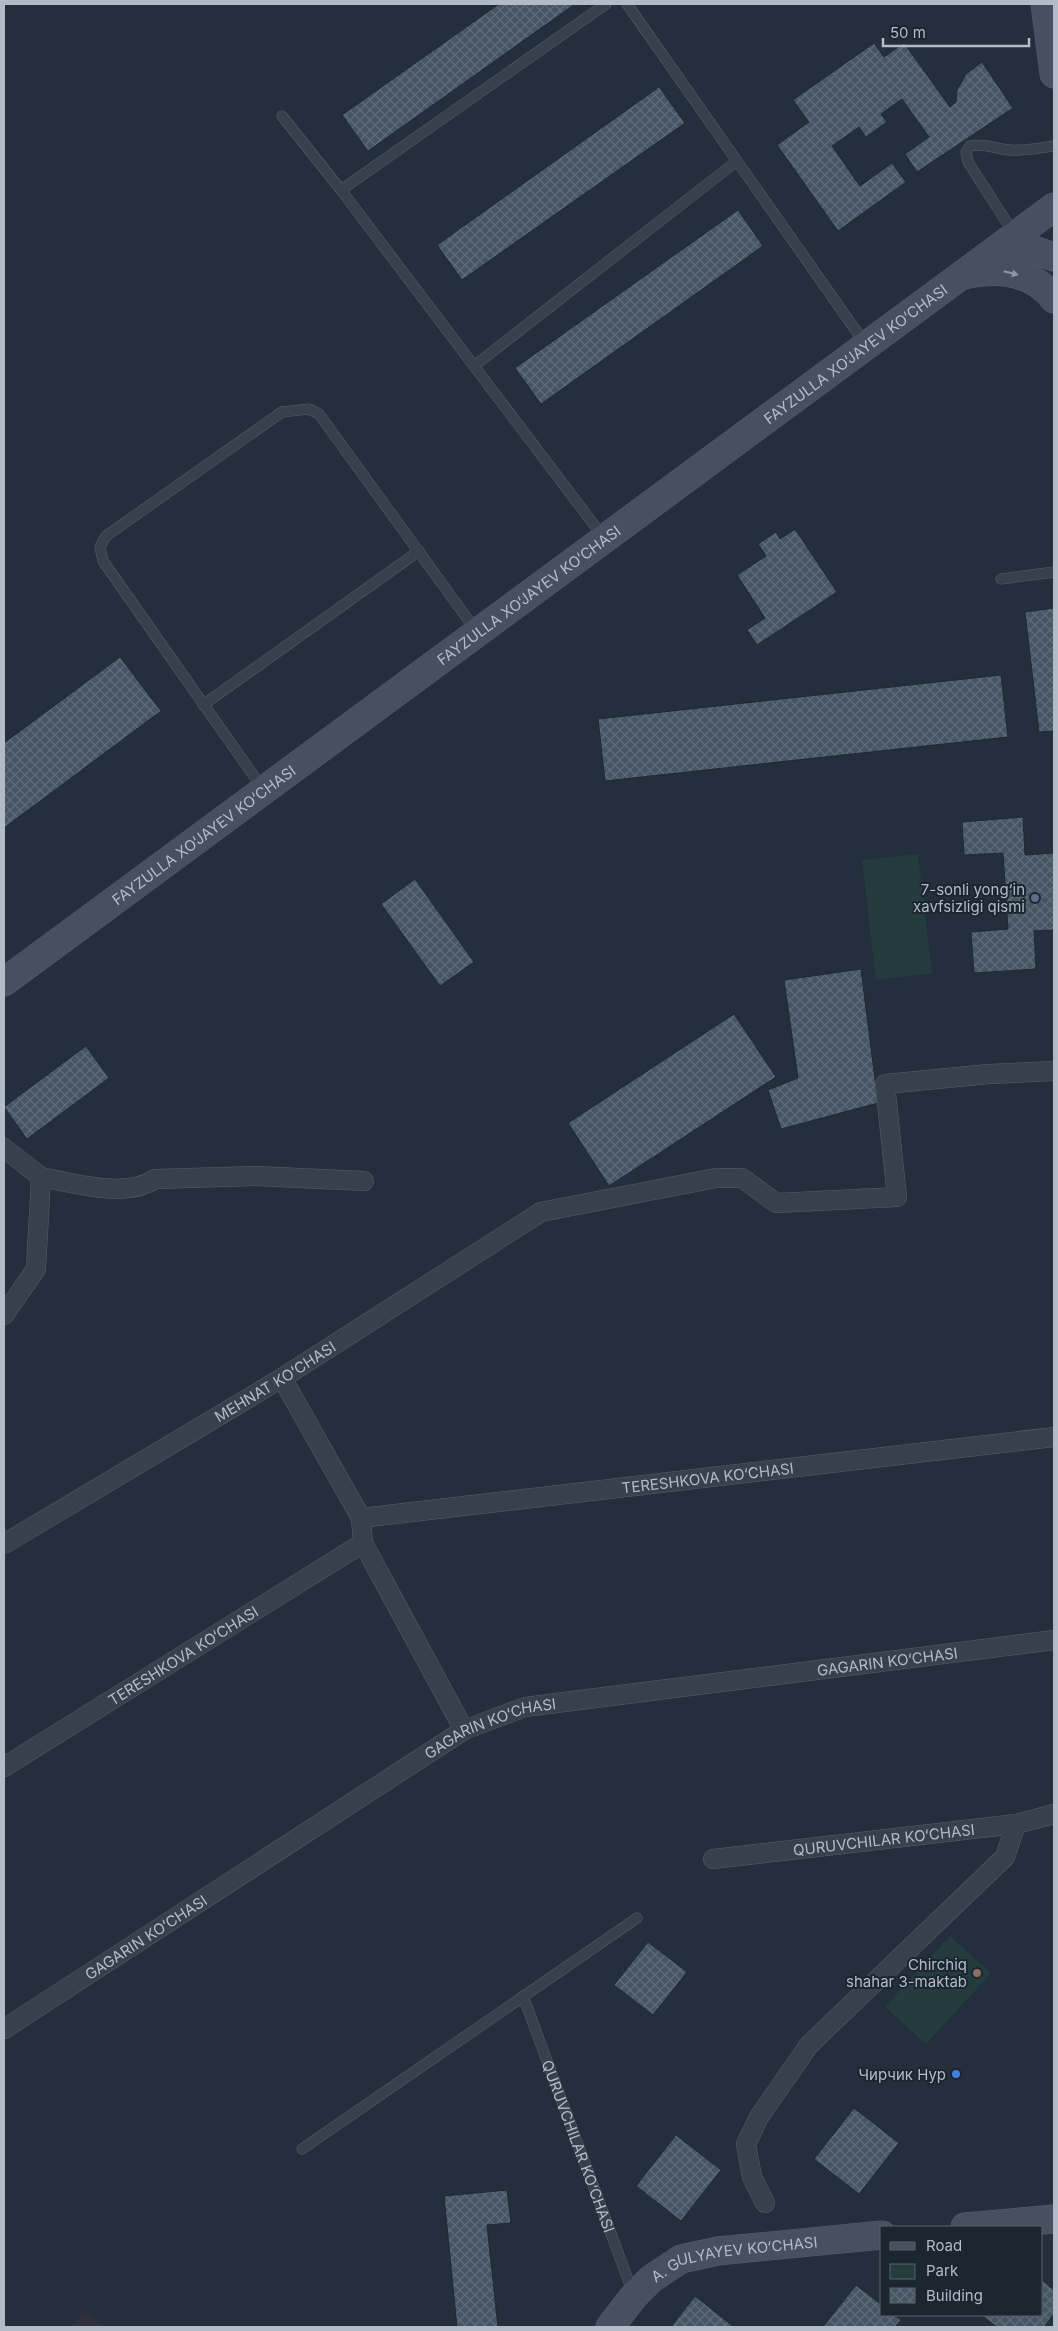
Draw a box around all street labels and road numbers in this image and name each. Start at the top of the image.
street label: FAYZULLA XO‘JAYEV KO‘CHASI [760,280,951,428]
street label: FAYZULLA XO‘JAYEV KO‘CHASI [433,521,624,669]
street label: FAYZULLA XO‘JAYEV KO‘CHASI [108,761,299,909]
street label: MEHNAT KO‘CHASI [211,1337,339,1426]
street label: TERESHKOVA KO‘CHASI [620,1458,795,1497]
street label: TERESHKOVA KO‘CHASI [104,1601,262,1709]
street label: GAGARIN KO‘CHASI [816,1643,959,1679]
street label: GAGARIN KO‘CHASI [421,1694,557,1763]
street label: QURUVCHILAR KO‘CHASI [792,1819,976,1859]
street label: GAGARIN KO‘CHASI [81,1890,210,1983]
street label: QURUVCHILAR KO‘CHASI [538,2057,619,2235]
street label: A. GULYAYEV KO‘CHASI [647,2232,818,2286]

